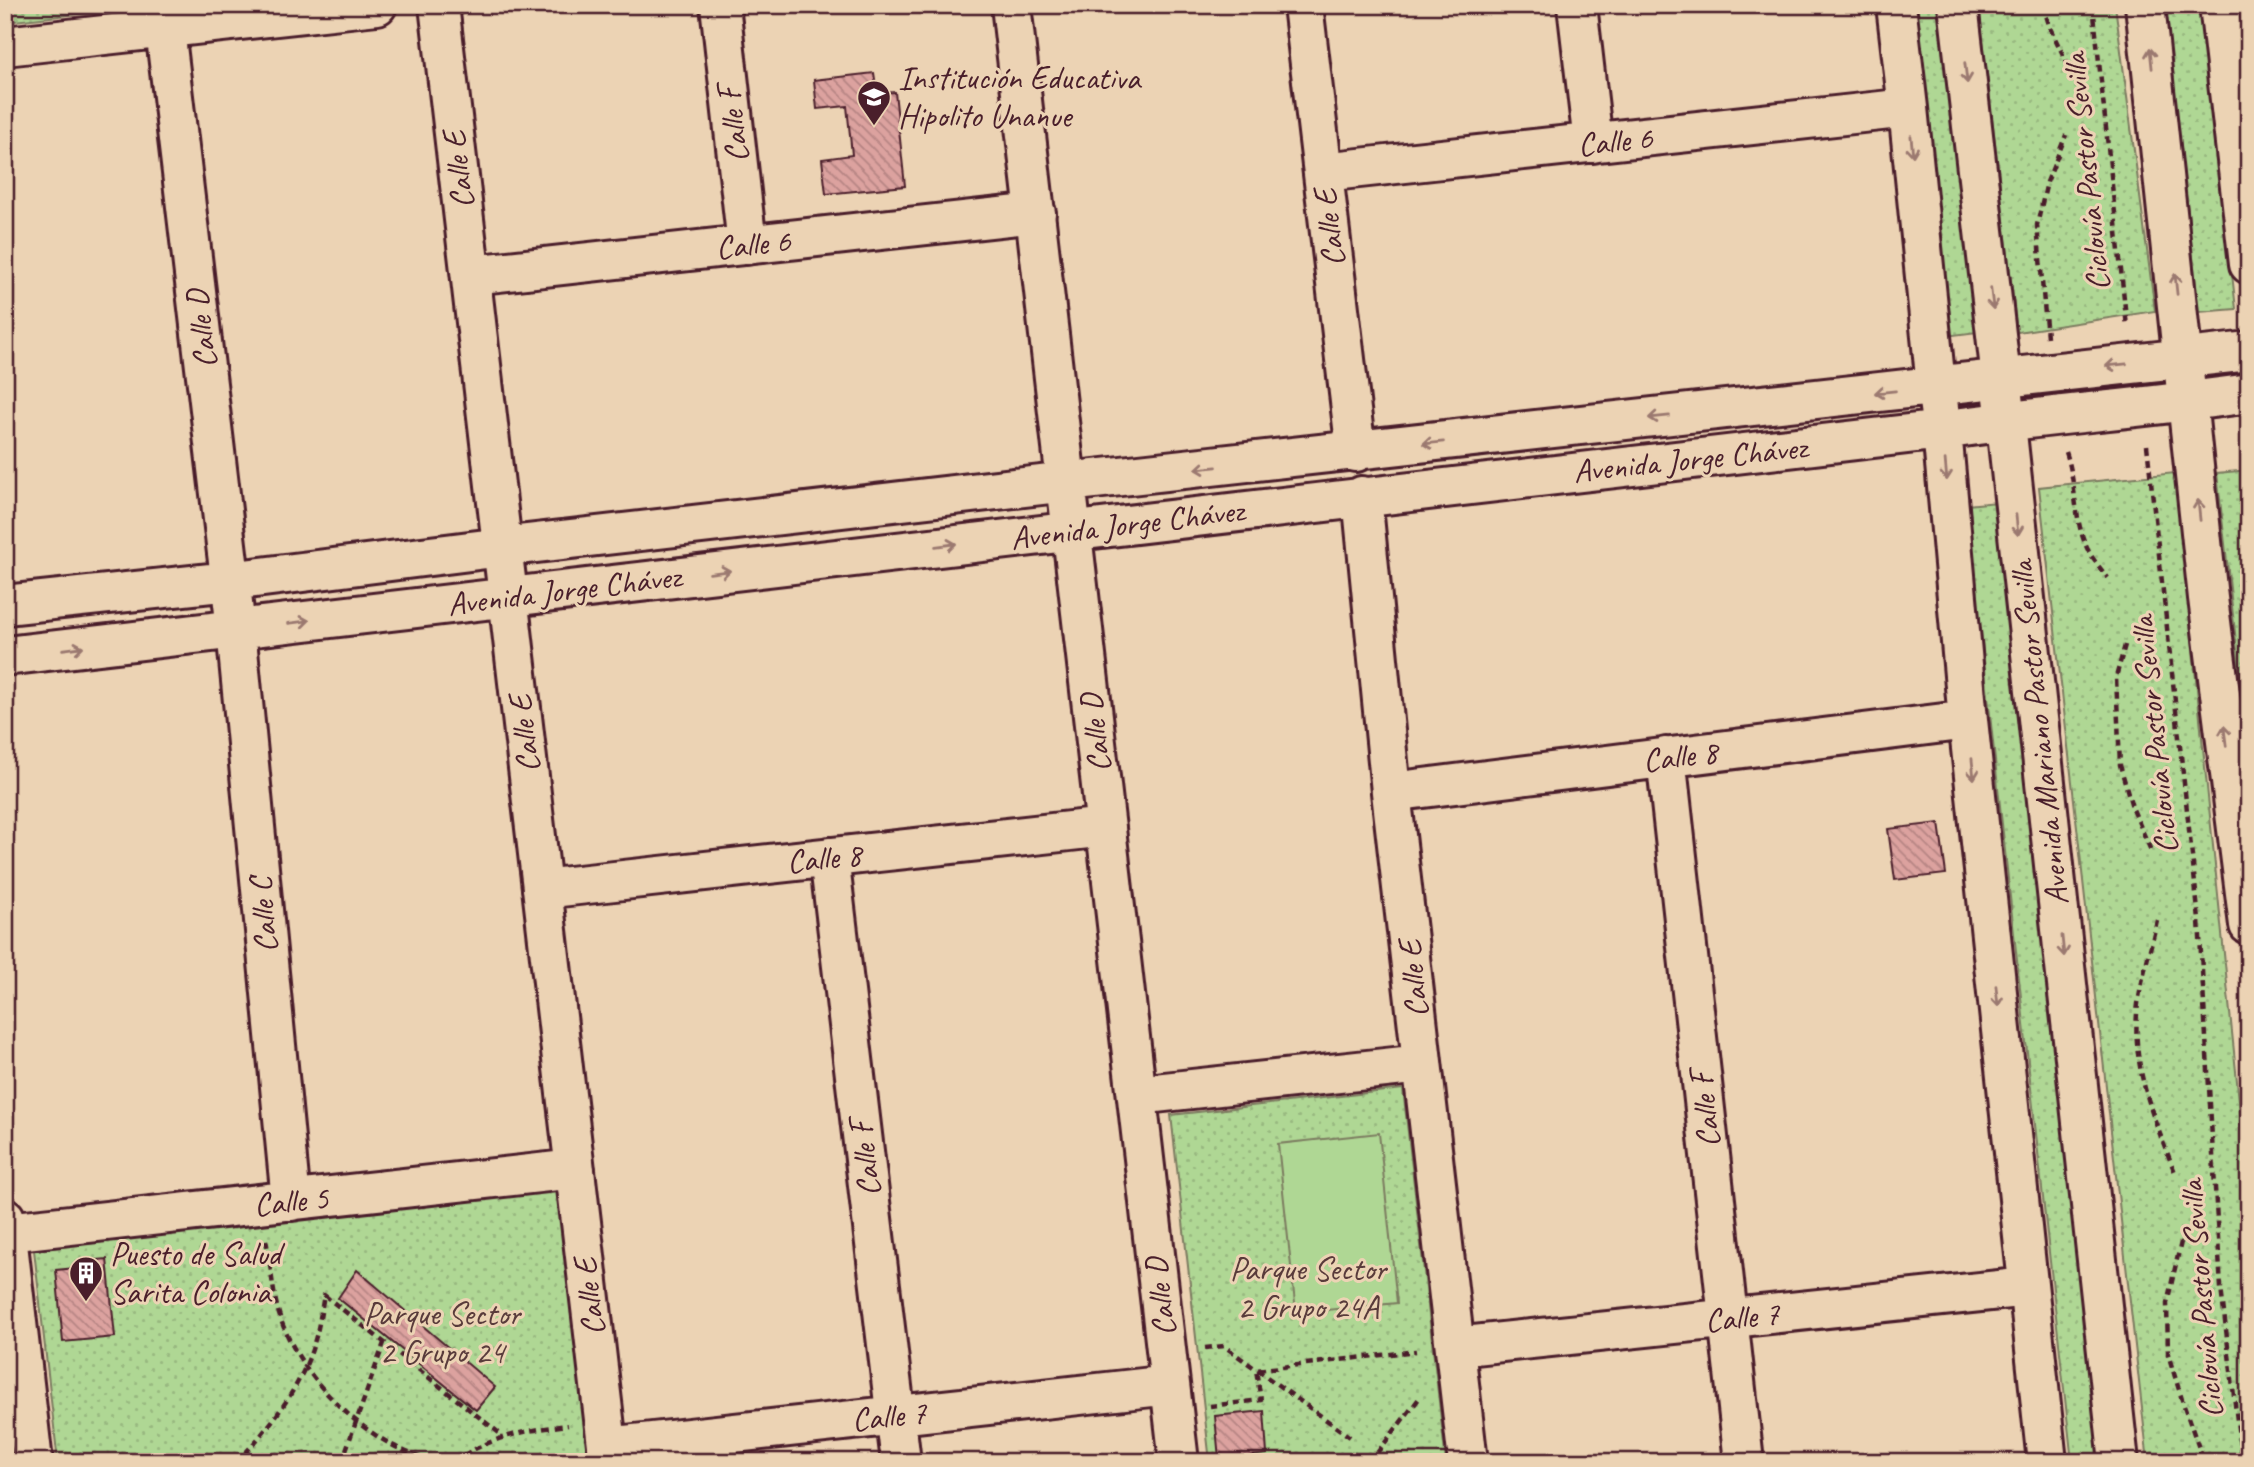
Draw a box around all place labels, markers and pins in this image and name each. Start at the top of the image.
place label: Institución Educativa Hipolito Unanue [898,57,1143,137]
school or university icon: Institución Educativa Hipolito Unanue [855,78,893,127]
place label: Puesto de Salud Sarita Colonia [110,1233,286,1313]
building icon: Puesto de Salud Sarita Colonia [67,1254,105,1303]

